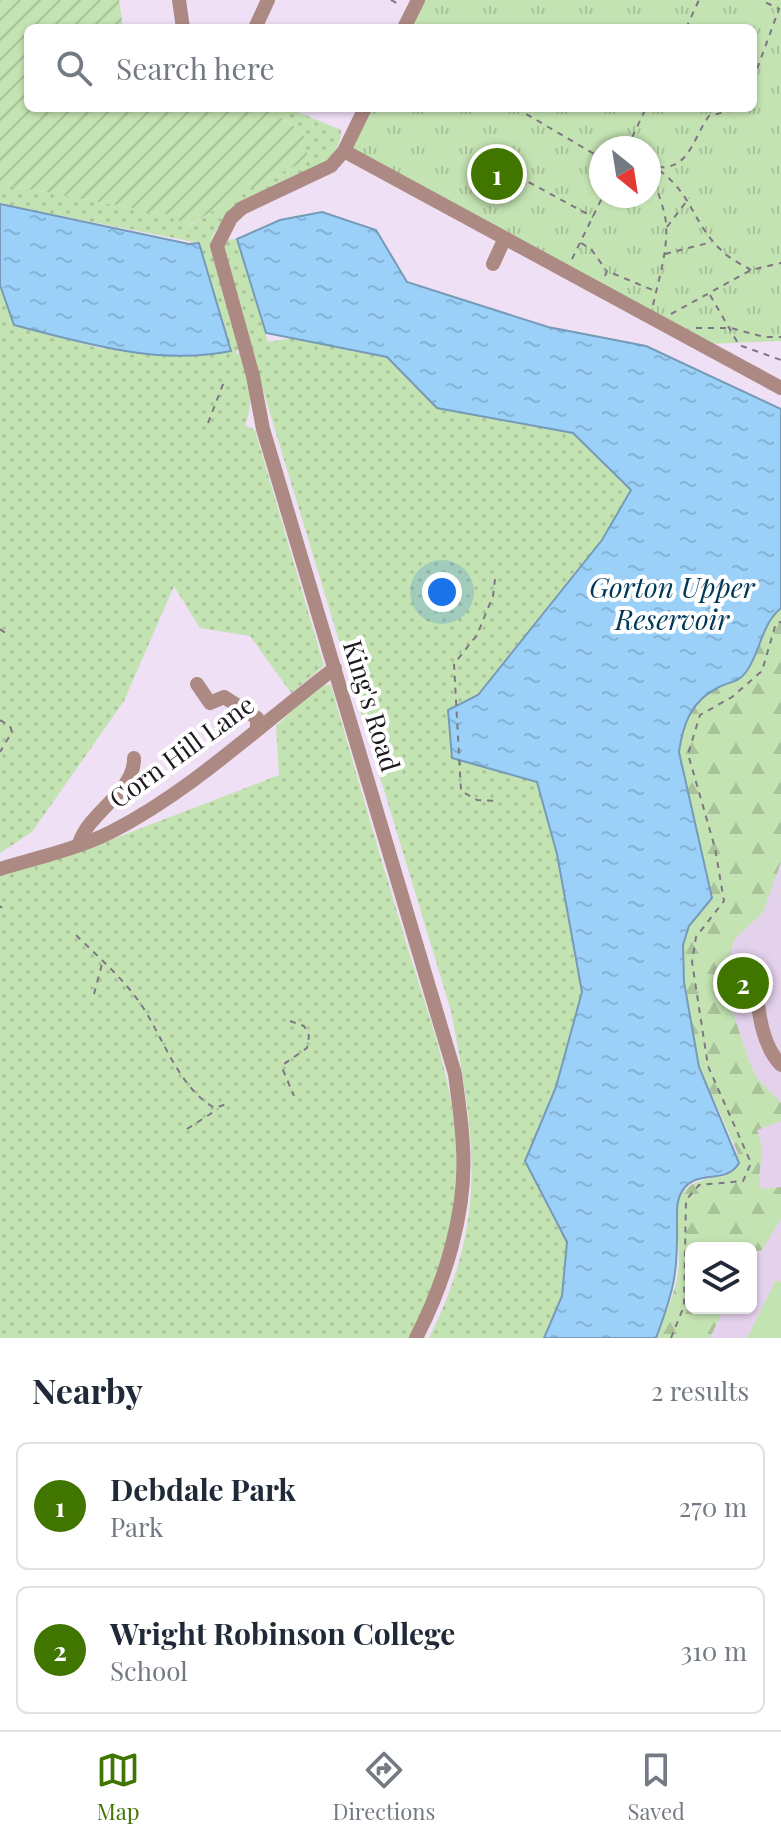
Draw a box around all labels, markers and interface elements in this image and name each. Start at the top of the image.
search box [24,24,757,112]
icon: search [52,46,96,90]
text: Search here [116,48,275,88]
north arrow [589,136,661,208]
pin: 1 [471,144,523,204]
water label: Gorton Upper Reservoir [589,568,756,637]
your location [422,572,462,612]
street label: King's Road [336,636,409,776]
street label: Corn Hill Lane [102,686,261,815]
pin: 2 [717,953,769,1013]
map controls [685,1242,757,1314]
button: layers [685,1242,757,1314]
text: Nearby [32,1367,143,1413]
text: 2 results [651,1373,749,1408]
text: Debdale Park [110,1469,296,1509]
text: 1 [55,1489,65,1524]
text: 270 m [679,1489,747,1524]
text: Park [110,1509,163,1544]
text: Wright Robinson College [110,1613,455,1653]
text: 2 [53,1633,67,1668]
text: 310 m [680,1633,747,1668]
text: School [110,1653,188,1688]
tab: Map [96,1748,140,1826]
tab: Directions [332,1748,435,1826]
tab: Saved [628,1748,685,1826]

